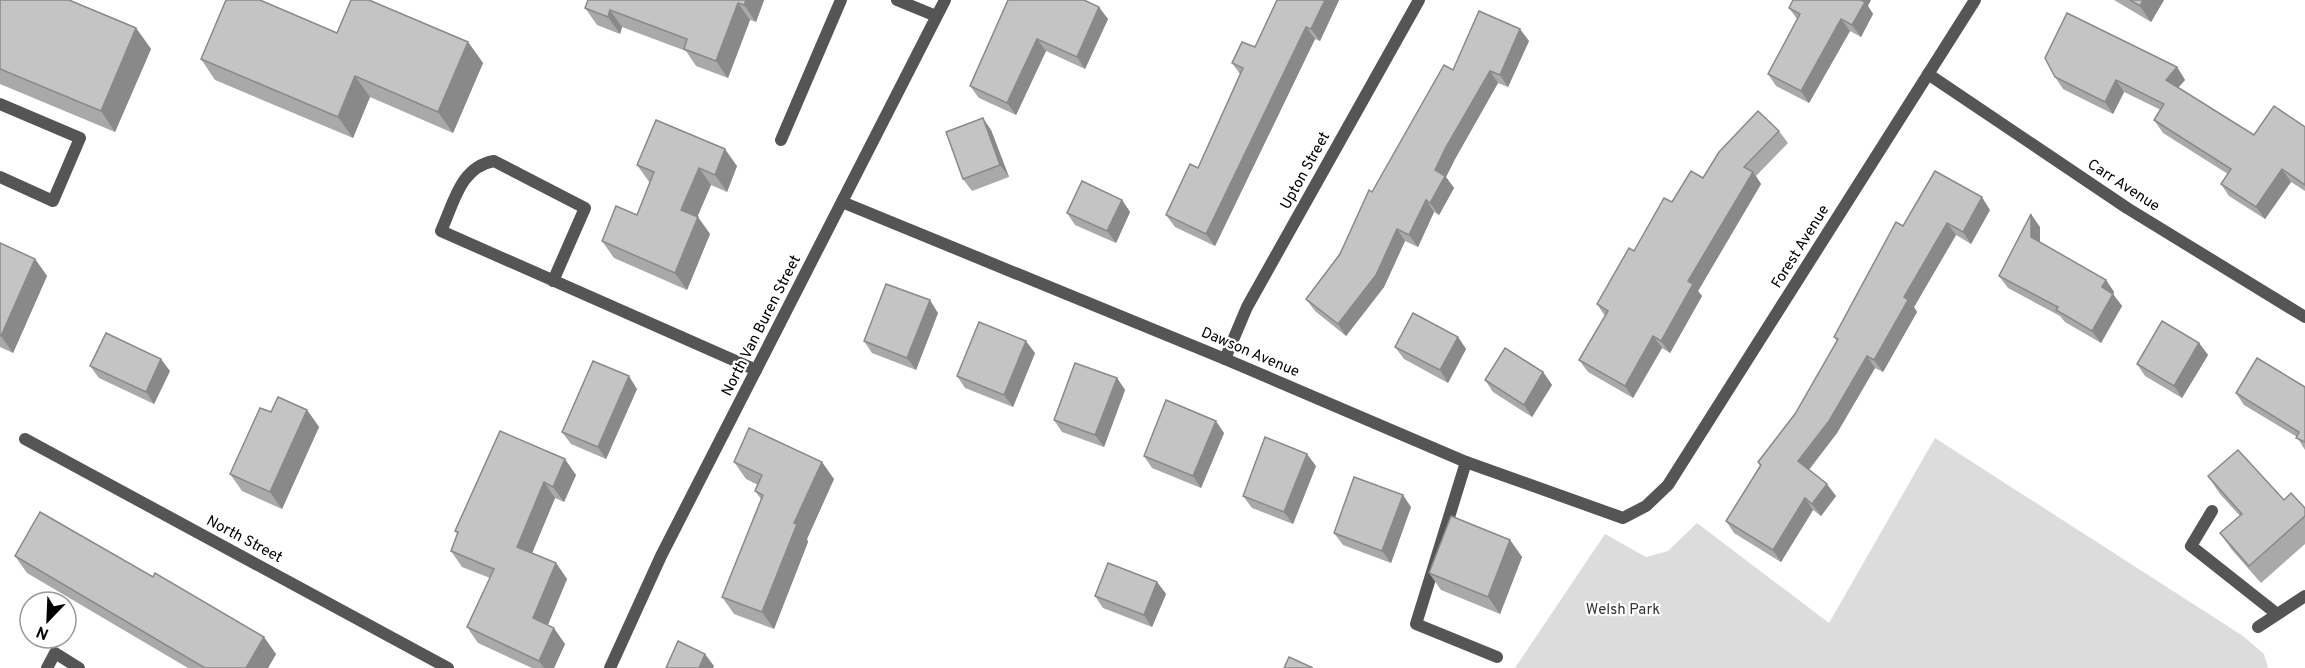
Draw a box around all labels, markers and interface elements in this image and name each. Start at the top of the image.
street label: Upton Street [1277,129,1335,213]
street label: Carr Avenue [2083,156,2163,216]
street label: Forest Avenue [1768,202,1834,292]
street label: North Van Buren Street [718,252,806,400]
street label: Dawson Avenue [1198,324,1302,382]
street label: North Street [203,512,285,568]
north arrow [18,590,78,650]
park label: Welsh Park [1586,601,1660,620]
text: N [34,621,52,643]

